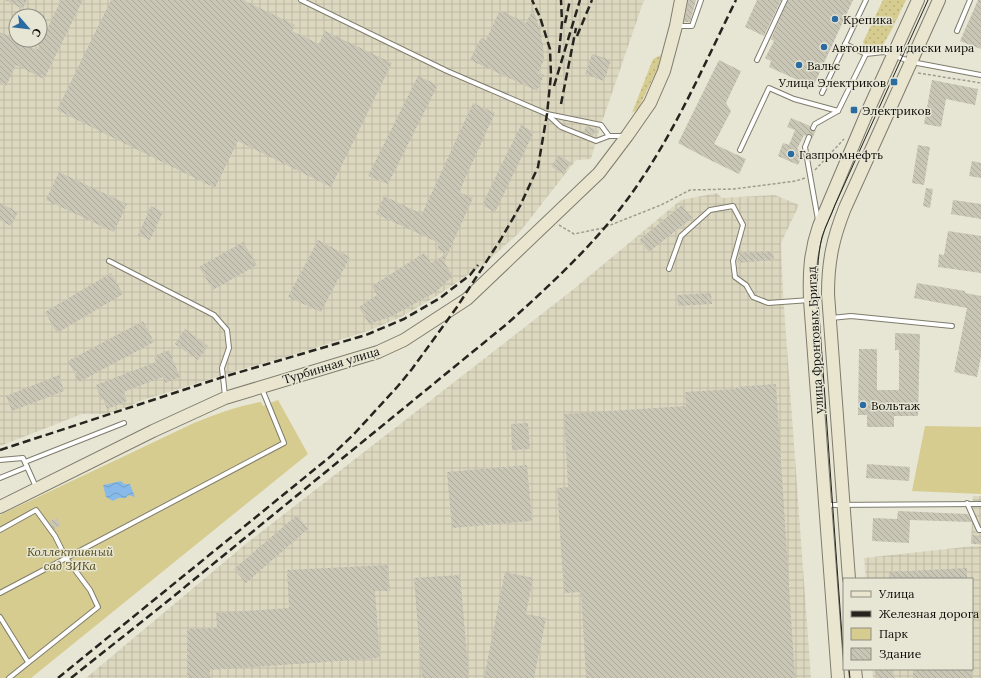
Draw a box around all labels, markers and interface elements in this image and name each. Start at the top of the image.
north arrow [8,8,48,48]
place label: Крепика [843,12,892,27]
marker: Крепика [830,14,840,24]
text: С [29,26,45,40]
place label: Автошины и диски мира [831,40,974,55]
marker: Автошины и диски мира [819,42,829,52]
place label: Вальс [807,58,840,73]
marker: Вальс [794,60,804,70]
place label: Улица Электриков [778,75,886,90]
marker: Улица Электриков [889,77,899,87]
place label: Электриков [862,103,931,118]
marker: Электриков [849,105,859,115]
place label: Газпромнефть [799,147,883,162]
marker: Газпромнефть [786,149,796,159]
street label: улица Фронтовых Бригад [804,266,826,414]
street label: Турбинная улица [281,343,381,387]
place label: Вольтаж [871,398,921,413]
marker: Вольтаж [858,400,868,410]
park label: Коллективный сад ЗИКа [27,544,114,573]
legend [843,578,973,670]
text: Улица [878,586,915,601]
text: Железная дорога [879,606,979,621]
text: Парк [879,626,908,641]
text: Здание [879,646,922,661]

